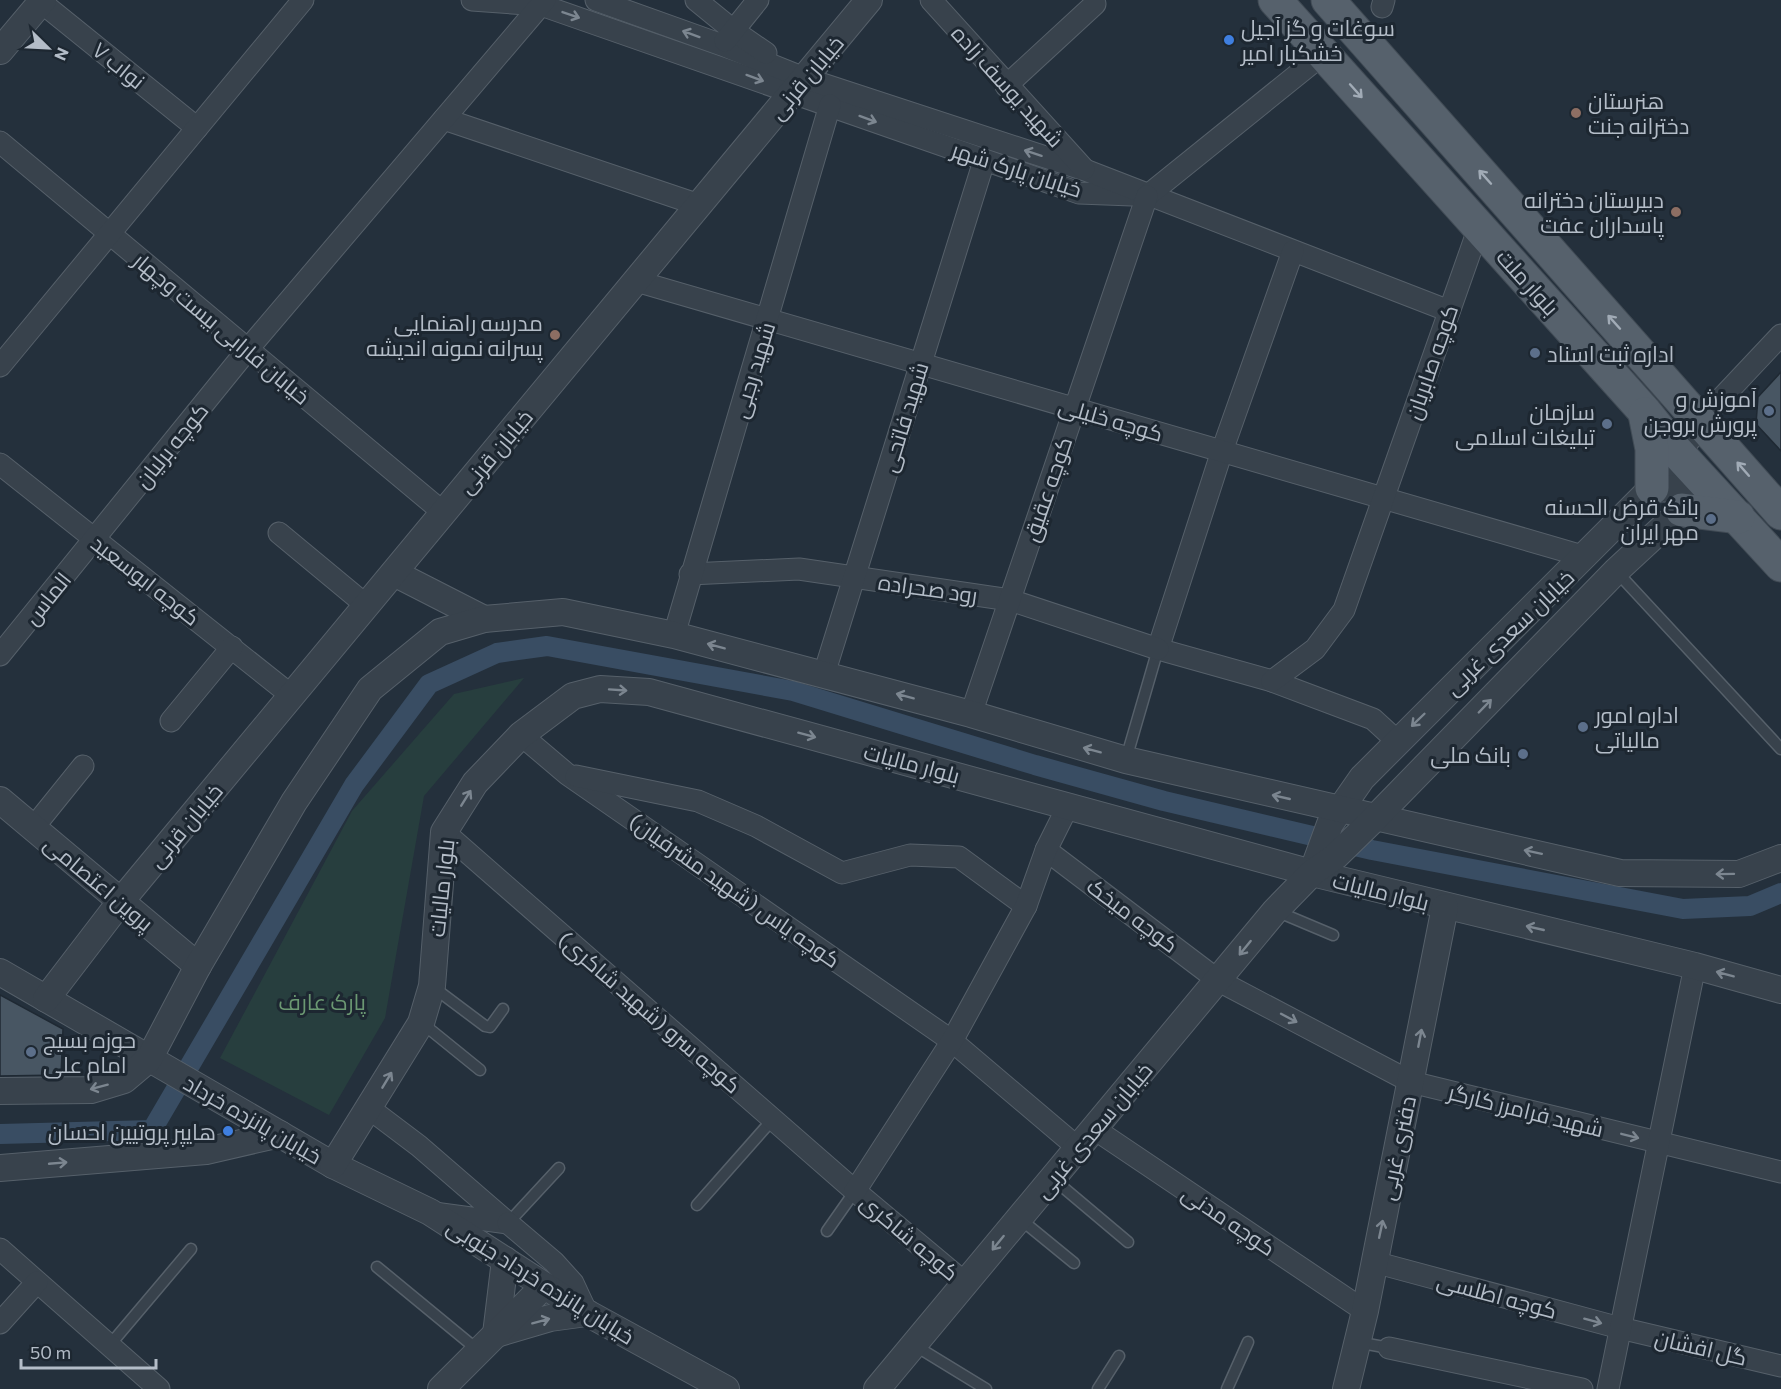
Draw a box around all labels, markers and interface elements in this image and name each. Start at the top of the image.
one-way arrow [561,10,579,21]
place label: سوغات و گز آجیل خشکبار امیر [1239,14,1395,66]
north arrow [18,18,78,78]
street label: شهید یوسف زاده [946,20,1070,153]
one-way arrow [682,27,701,38]
street label: خیابان قرنی [763,29,850,125]
marker: سوغات و گز آجیل خشکبار امیر [1222,33,1236,47]
street label: نواب ۷ [87,36,151,94]
text: N [51,45,73,64]
one-way arrow [745,74,764,85]
one-way arrow [1349,83,1363,98]
place label: هنرستان دخترانه جنت [1588,87,1689,139]
marker: هنرستان دخترانه جنت [1569,106,1583,120]
one-way arrow [858,114,876,125]
street label: خیابان پارک شهر [946,135,1086,205]
one-way arrow [1024,147,1043,158]
one-way arrow [1478,169,1492,184]
place label: دبیرستان دخترانه پاسداران عفت [1524,186,1664,240]
marker: دبیرستان دخترانه پاسداران عفت [1669,205,1683,219]
street label: بلوار ملت [1491,243,1565,321]
street label: خیابان فارابی بیست وچهار [125,245,316,411]
street label: کوچه صابریان [1399,301,1465,424]
place label: مدرسه راهنمایی پسرانه نمونه اندیشه [366,309,543,363]
one-way arrow [1607,315,1621,330]
street label: شهید رجبی [726,319,781,422]
marker: مدرسه راهنمایی پسرانه نمونه اندیشه [548,328,562,342]
place label: اداره ثبت اسناد [1547,340,1675,367]
marker: اداره ثبت اسناد [1528,346,1542,360]
street label: شهید فاتحی [874,359,934,476]
place label: آموزش و پرورش بروجن [1644,385,1757,439]
street label: کوچه خلیلی [1055,391,1166,449]
street label: کوچه برلیان [128,397,215,494]
place label: سازمان تبلیغات اسلامی [1455,398,1595,451]
street label: خیابان قرنی [452,403,539,499]
marker: آموزش و پرورش بروجن [1762,404,1776,418]
marker: سازمان تبلیغات اسلامی [1600,417,1614,431]
street label: کوچه عقیق [1017,433,1079,546]
one-way arrow [1736,462,1750,477]
place label: بانک قرض الحسنه مهر ایران [1545,493,1699,546]
marker: بانک قرض الحسنه مهر ایران [1704,512,1718,526]
street label: کوچه ابوسعید [85,529,206,632]
street label: خیابان سعدی غربی [1439,564,1580,701]
street label: الماس [18,566,77,630]
street label: رود صحراده [877,568,979,608]
one-way arrow [707,640,726,651]
one-way arrow [607,685,627,696]
one-way arrow [896,690,915,701]
one-way arrow [1478,698,1492,713]
place label: اداره امور مالیاتی [1593,701,1679,754]
one-way arrow [1410,713,1425,727]
marker: اداره امور مالیاتی [1576,720,1590,734]
one-way arrow [797,730,816,741]
street label: بلوار مالیات [861,737,963,789]
place label: بانک ملی [1430,741,1511,769]
one-way arrow [1083,744,1102,755]
marker: بانک ملی [1516,747,1530,761]
street label: خیابان قرنی [142,777,229,873]
one-way arrow [460,790,472,807]
one-way arrow [1272,790,1291,802]
street label: کوچه یاس (شهید مشرفیان) [623,807,846,975]
street label: پروین اعتصامی [38,830,159,938]
street label: بلوار مالیات [422,838,460,938]
one-way arrow [1524,846,1543,857]
street label: بلوار مالیات [1330,866,1432,916]
one-way arrow [1716,869,1736,880]
street label: کوچه میخک [1081,872,1184,960]
one-way arrow [1526,922,1545,934]
street label: کوچه سرو (شهید شاکری) [552,925,747,1100]
one-way arrow [1239,940,1252,956]
one-way arrow [1715,968,1734,980]
park label: پارک عارف [278,988,366,1017]
one-way arrow [1280,1013,1298,1024]
place label: حوزه بسیج امام علی [43,1026,136,1081]
one-way arrow [1415,1029,1426,1049]
marker: حوزه بسیج امام علی [24,1045,38,1059]
street label: خیابان سعدی غربی [1028,1057,1158,1204]
street label: خیابان پانزده خرداد [178,1069,327,1171]
one-way arrow [381,1072,393,1089]
street label: شهید فرامرز کارگر [1443,1077,1607,1143]
one-way arrow [89,1082,108,1093]
street label: دفتری غربی [1373,1093,1422,1203]
place label: هایپر پروتیین احسان [48,1118,216,1147]
marker: هایپر پروتیین احسان [221,1124,235,1138]
one-way arrow [1620,1130,1639,1142]
one-way arrow [48,1157,68,1168]
street label: کوچه مدنی [1176,1179,1281,1263]
street label: کوچه شاکری [854,1188,965,1288]
street label: خیابان پانزده خرداد جنوبی [441,1212,640,1351]
one-way arrow [1376,1220,1387,1240]
one-way arrow [992,1234,1005,1250]
street label: کوچه اطلسی [1434,1266,1560,1326]
one-way arrow [531,1315,550,1326]
one-way arrow [1583,1316,1602,1327]
street label: گل افشان [1652,1323,1750,1372]
scale bar [21,1332,156,1370]
text: 50 m [30,1341,71,1363]

